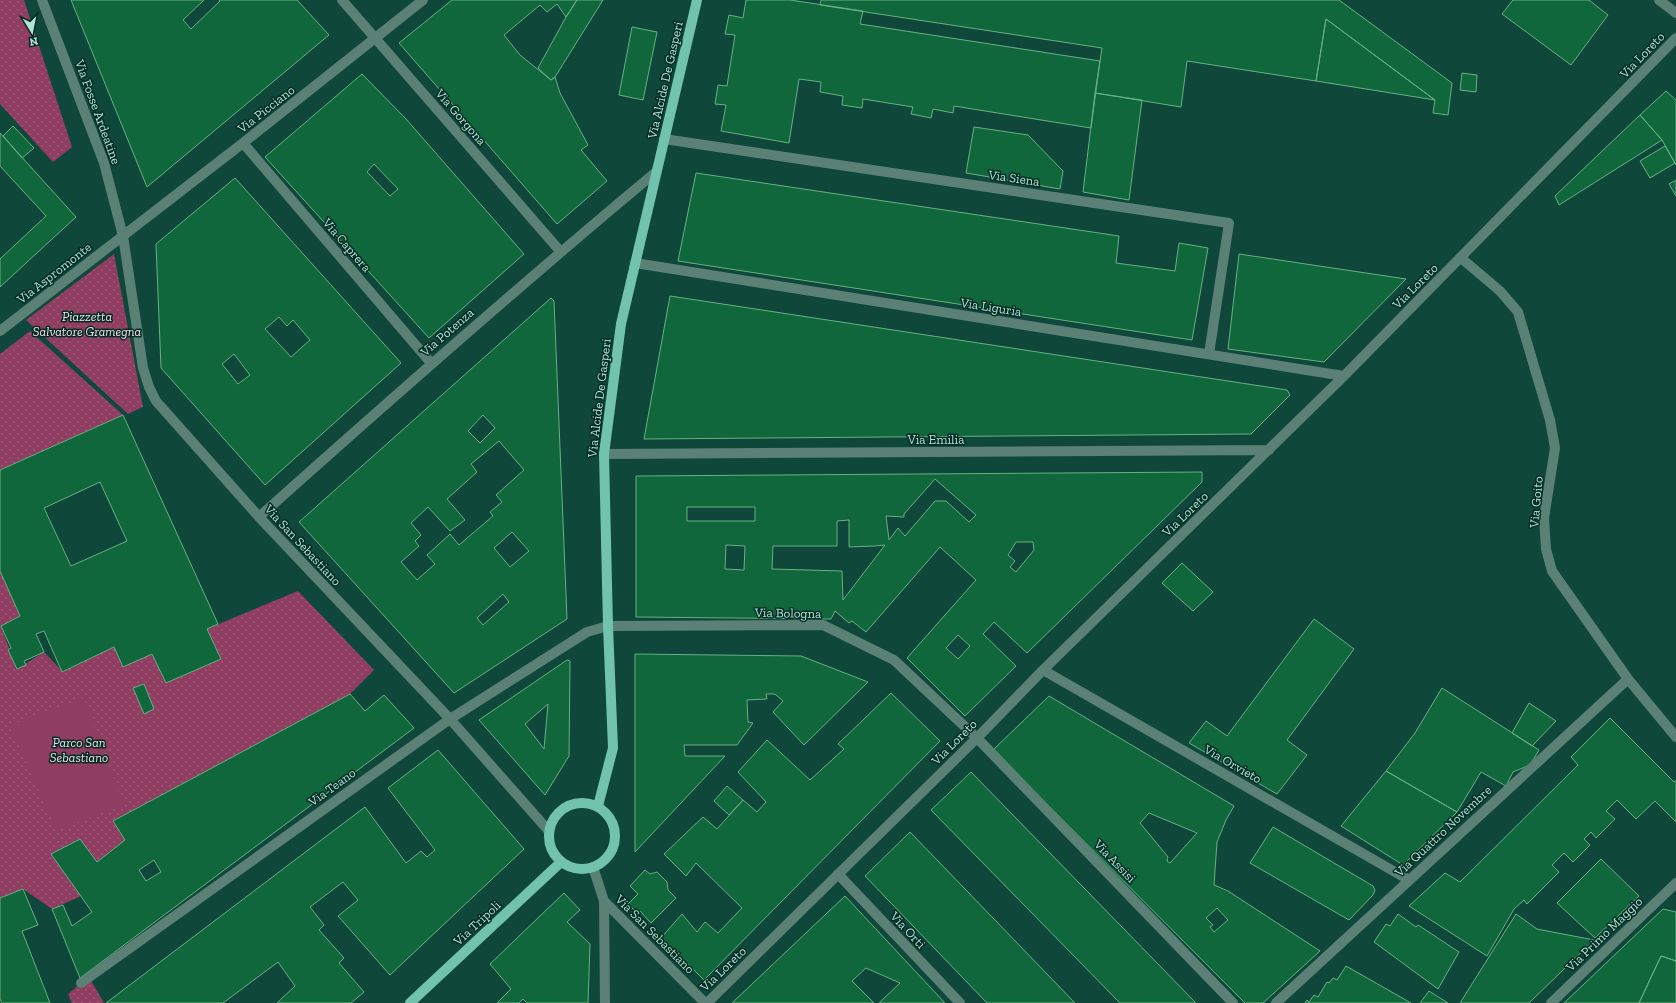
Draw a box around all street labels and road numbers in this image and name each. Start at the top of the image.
street label: Via Alcide De Gasperi [644,20,686,141]
street label: Via Loreto [1616,29,1668,82]
street label: Via Fosse Ardeatine [72,57,124,166]
street label: Via Picciano [234,82,298,137]
street label: Via Gorgona [432,85,490,149]
street label: Via Siena [986,167,1041,189]
street label: Via Caprera [319,214,375,275]
street label: Via Aspromonte [13,239,94,307]
street label: Via Loreto [1389,260,1441,312]
street label: Via Liguria [958,295,1023,319]
street label: Via Potenza [417,304,477,360]
street label: Via Alcide De Gasperi [584,337,614,459]
street label: Via Emilia [907,432,965,447]
street label: Via Goito [1526,475,1546,529]
street label: Via Loreto [1158,488,1211,540]
street label: Via San Sebastiano [261,501,345,589]
street label: Via Bologna [754,605,822,621]
street label: Via Loreto [928,716,980,768]
street label: Via Orvieto [1201,741,1265,787]
street label: Via Teano [305,765,359,810]
street label: Via Quattro Novembre [1391,782,1495,880]
street label: Via Assisi [1090,836,1139,886]
street label: Via San Sebastiano [612,891,698,977]
street label: Via Primo Maggio [1562,893,1646,975]
street label: Via Tripoli [450,897,504,949]
street label: Via Orti [887,908,929,952]
street label: Via Loreto [696,943,749,995]

